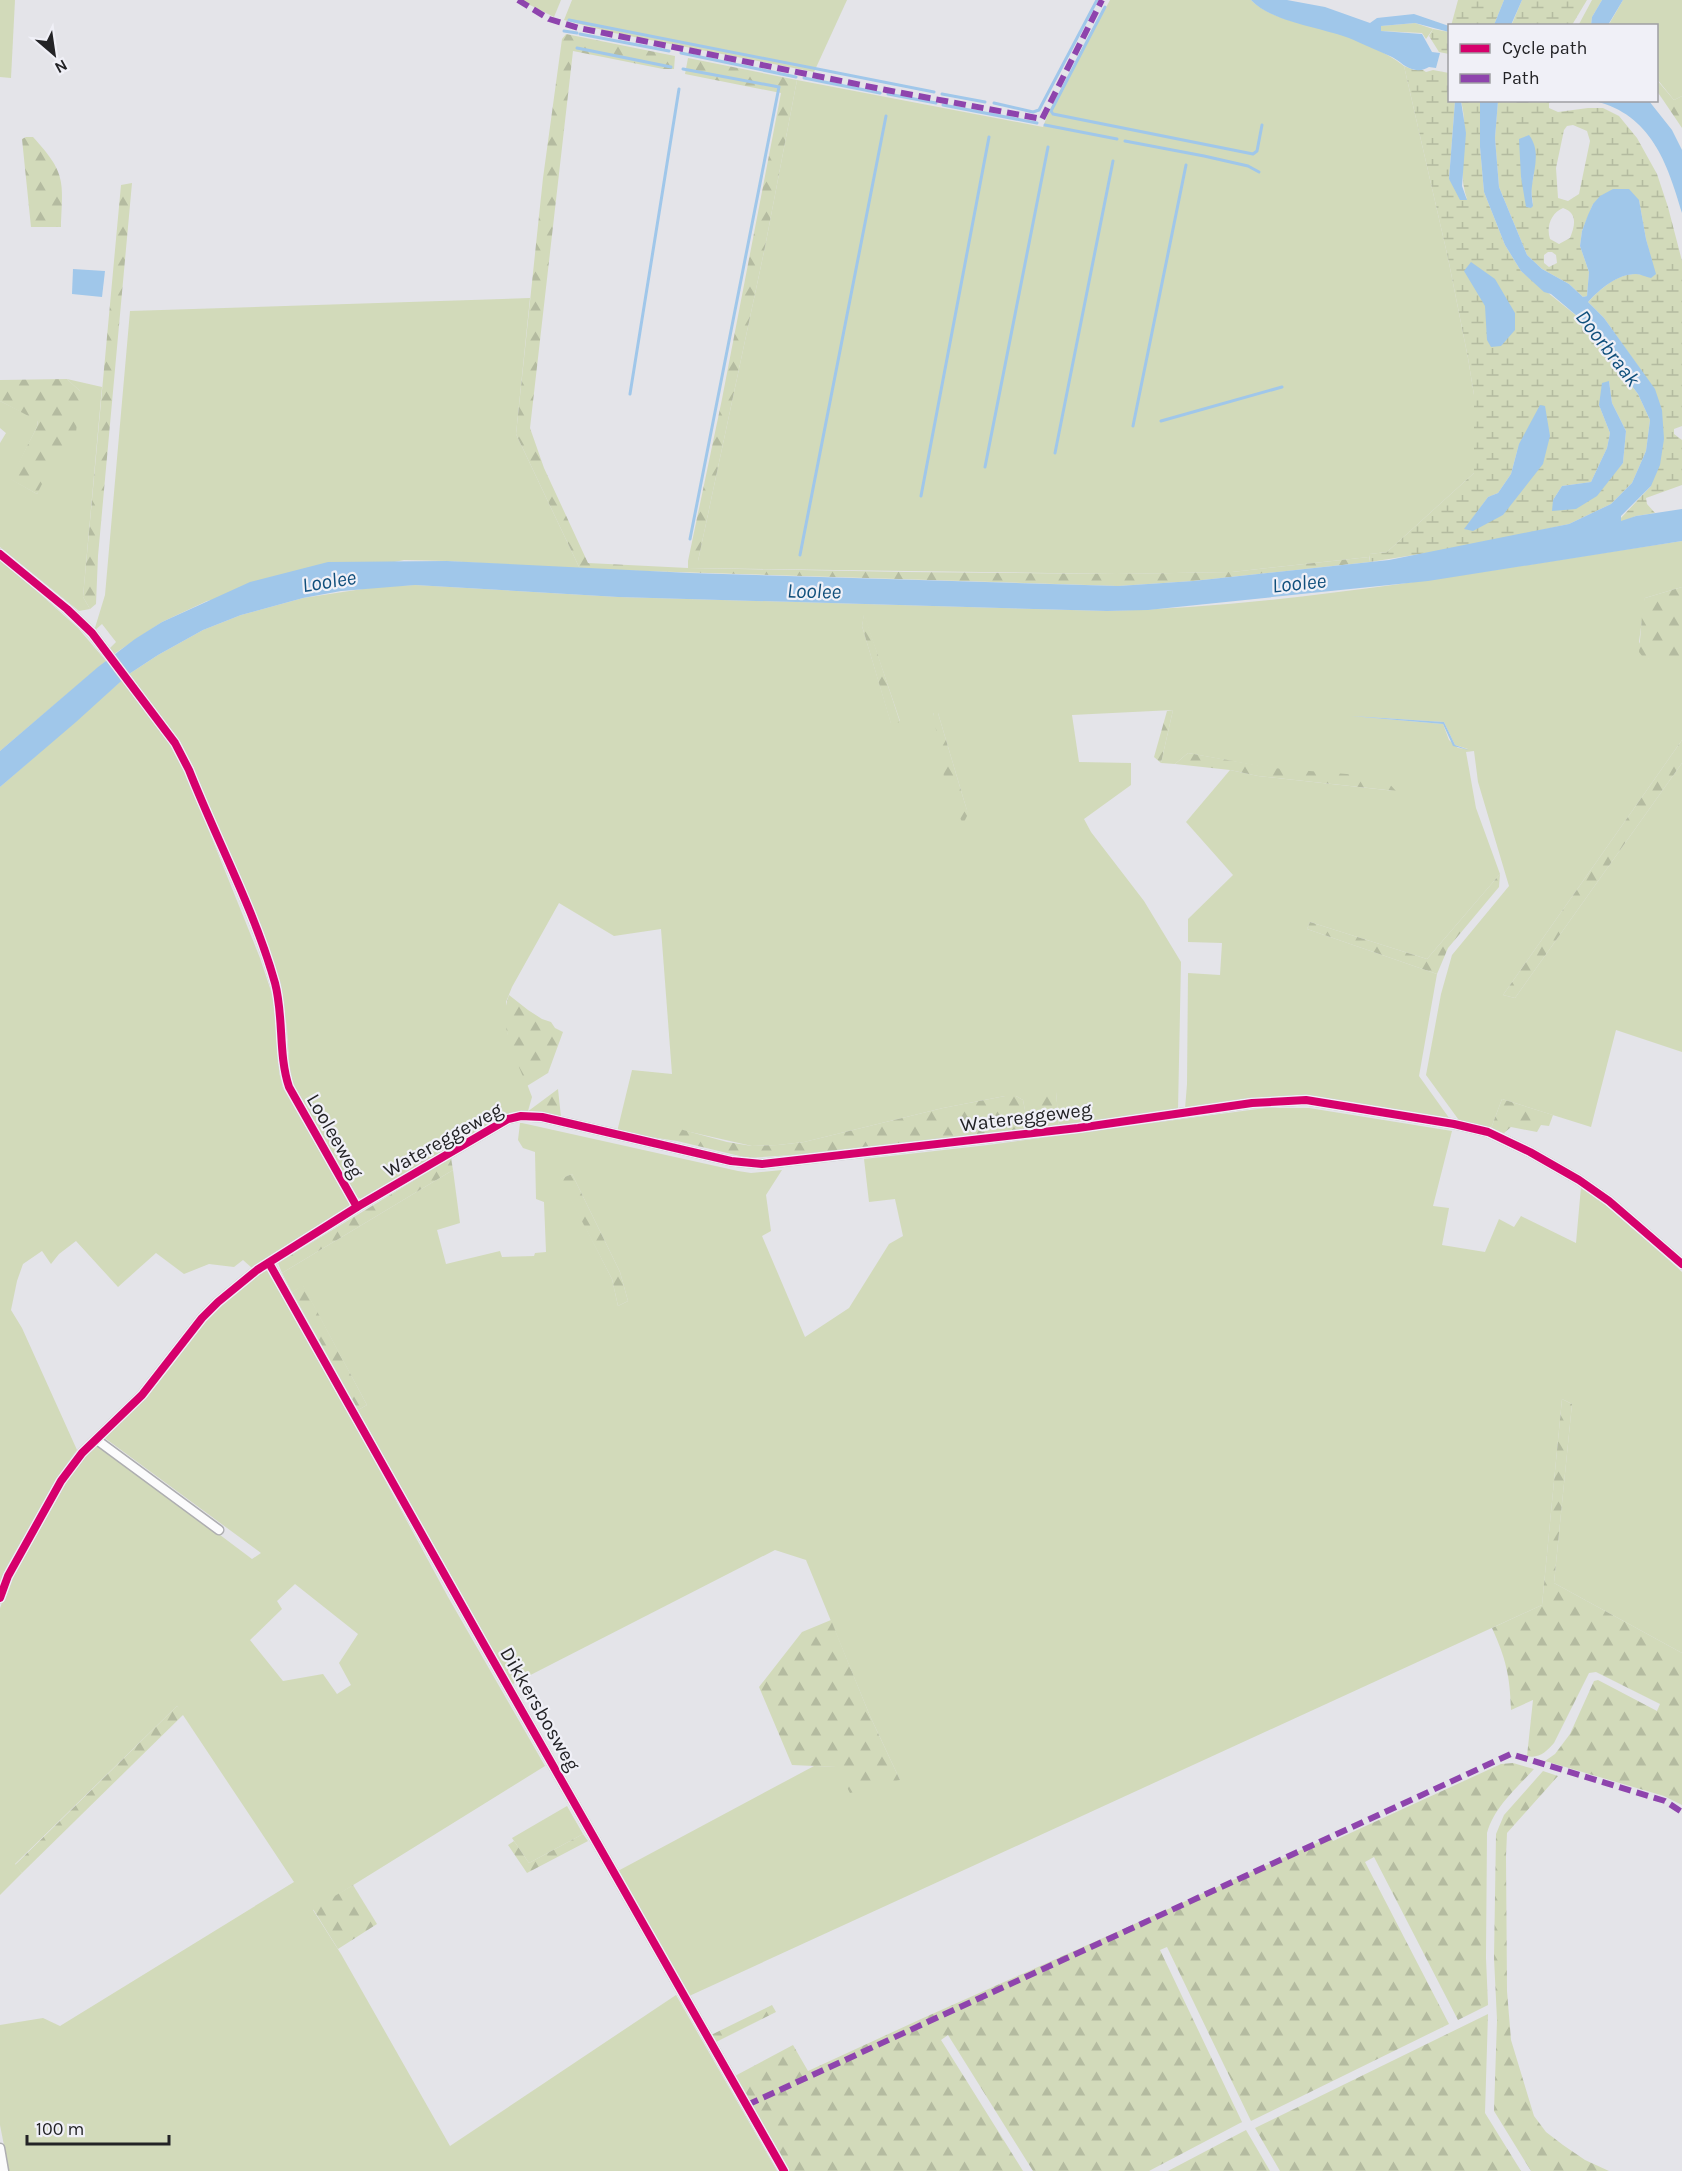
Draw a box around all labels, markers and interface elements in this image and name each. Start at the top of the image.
north arrow [24,24,84,84]
legend [1448,24,1658,102]
text: Cycle path [1502,37,1587,59]
text: N [51,56,71,78]
text: Path [1502,67,1540,89]
water label: Doorbraak [1571,305,1645,391]
water label: Loolee [300,565,358,597]
water label: Loolee [1271,568,1327,598]
water label: Loolee [787,579,842,603]
street label: Looleeweg [302,1090,368,1182]
street label: Watereggeweg [380,1098,506,1182]
street label: Watereggeweg [959,1098,1093,1136]
street label: Dikkersbosweg [495,1643,585,1775]
scale bar [27,2108,170,2146]
text: 100 m [36,2118,84,2140]

